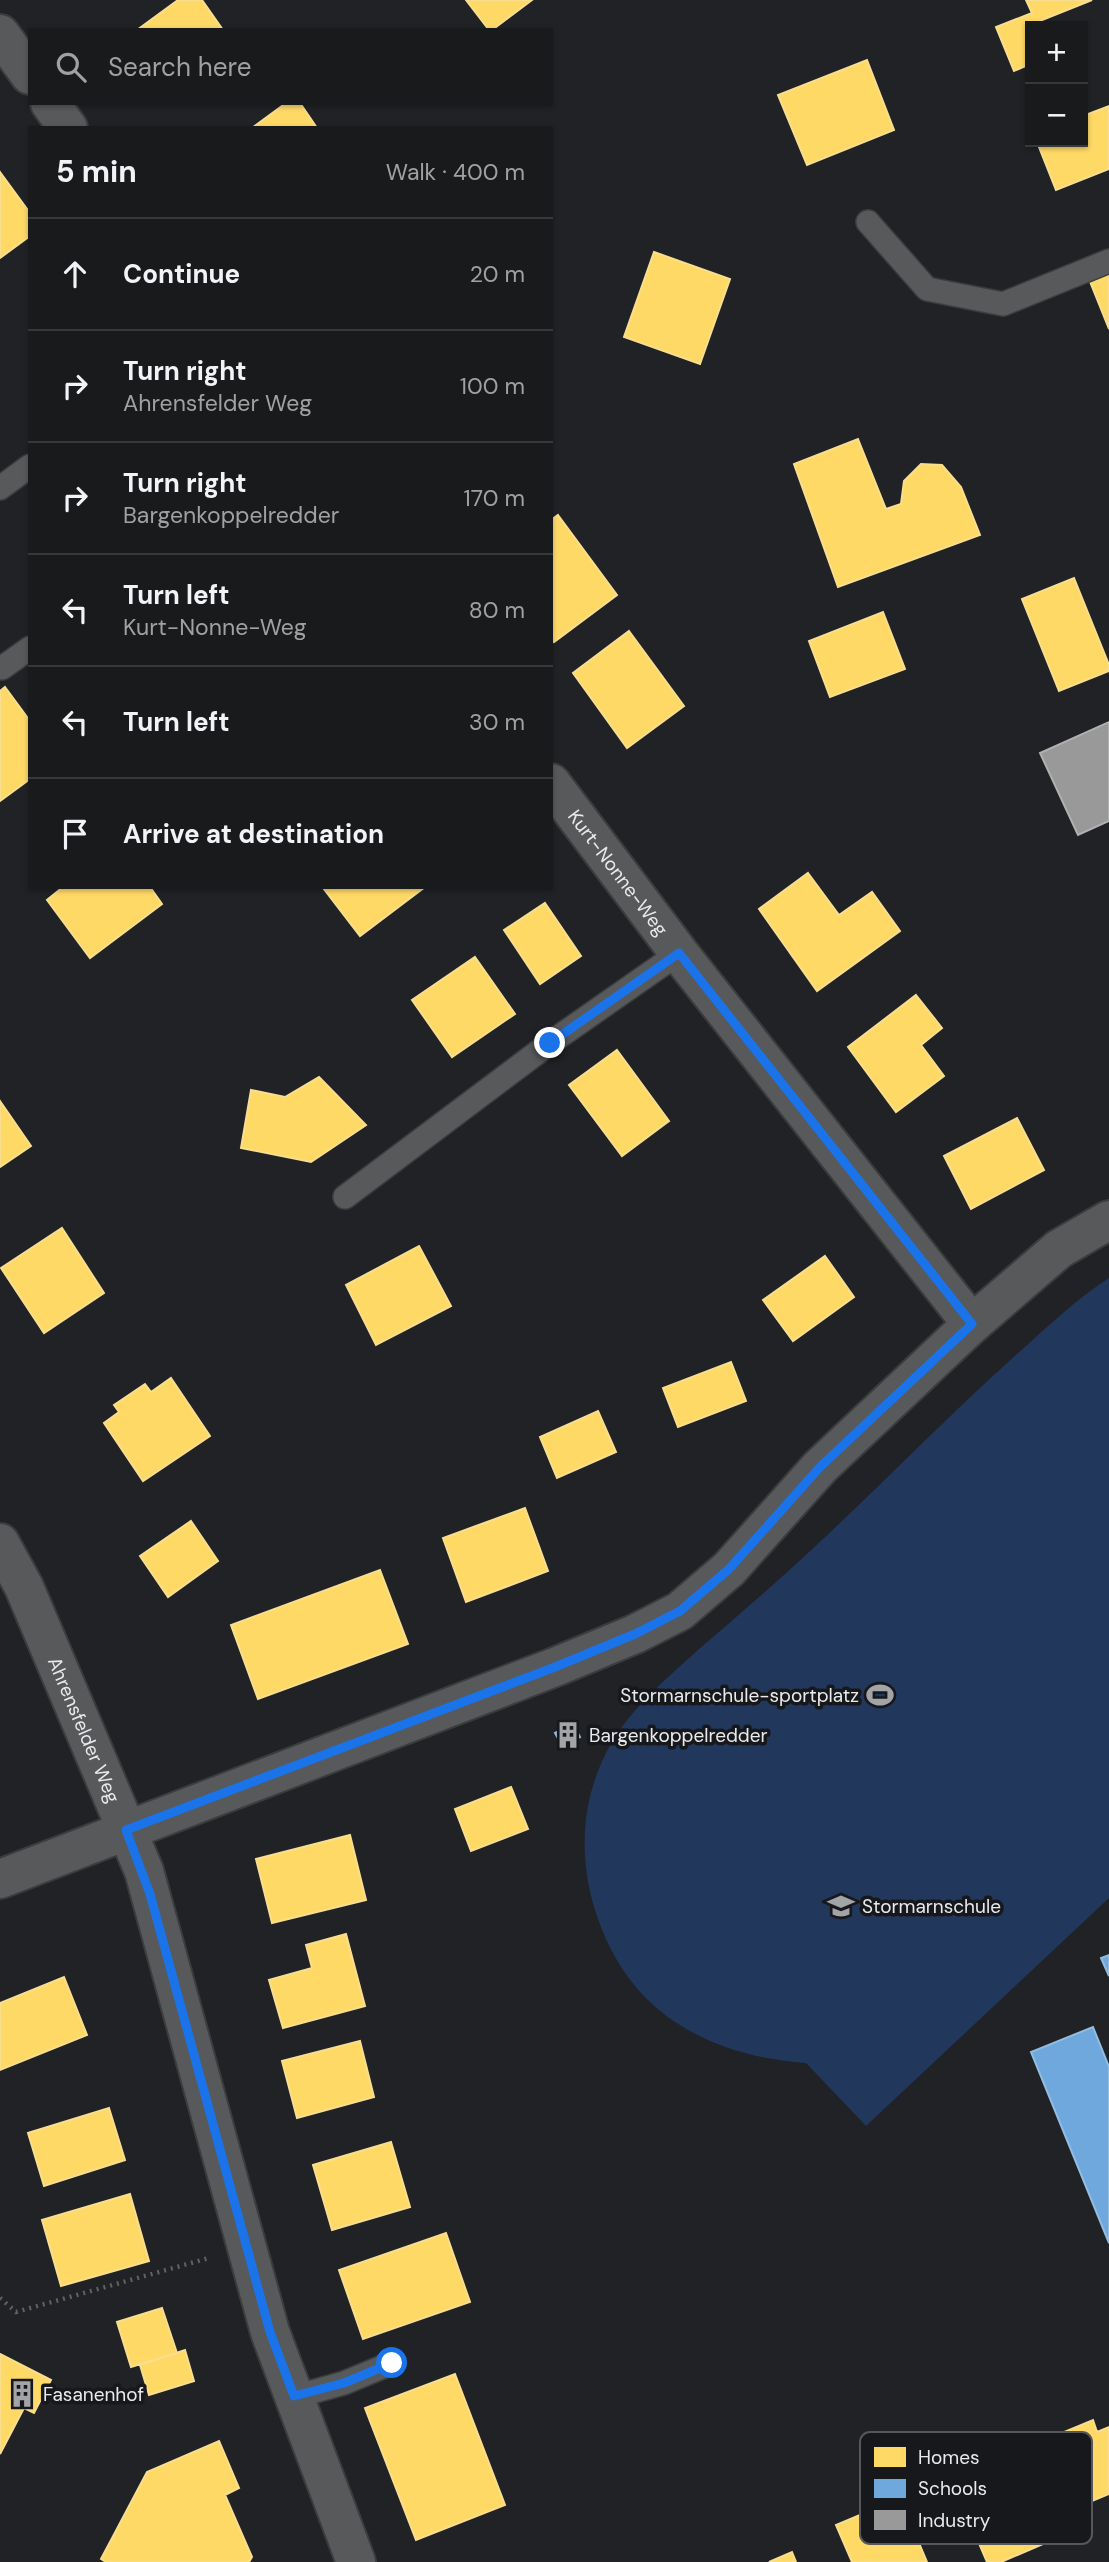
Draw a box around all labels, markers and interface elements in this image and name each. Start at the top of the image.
map controls [1025,21,1088,147]
button: + [1025,21,1088,84]
search box [28,28,553,105]
icon: search [52,48,90,86]
text: Search here [108,50,251,84]
button: − [1025,84,1088,147]
text: 5 min [56,152,137,191]
text: Walk · 400 m [386,157,525,187]
icon: ahead [56,255,94,293]
text: Continue [123,257,240,291]
text: 20 m [470,259,525,289]
text: Turn right [123,354,247,388]
icon: right [56,367,94,405]
text: 100 m [460,371,525,401]
text: Ahrensfelder Weg [123,388,312,418]
text: Turn right [123,466,247,500]
icon: right [56,479,94,517]
text: 170 m [464,483,525,513]
text: Bargenkoppelredder [123,500,339,530]
text: Turn left [123,578,230,612]
icon: left [56,591,94,629]
text: 80 m [469,595,525,625]
text: Kurt-Nonne-Weg [123,612,307,642]
icon: left [56,703,94,741]
text: Turn left [123,705,230,739]
text: 30 m [469,707,525,737]
street label: Kurt-Nonne-Weg [562,805,674,941]
icon: arrive [56,815,94,853]
text: Arrive at destination [123,817,384,851]
route end [534,1027,565,1058]
street label: Ahrensfelder Weg [42,1653,126,1807]
sports icon: Stormarnschule-sportplatz [865,1680,895,1710]
place label: Stormarnschule-sportplatz [620,1683,859,1708]
building icon: Bargenkoppelredder [553,1720,583,1750]
place label: Bargenkoppelredder [589,1723,768,1748]
school or university icon: Stormarnschule [826,1891,856,1921]
place label: Stormarnschule [862,1894,1001,1919]
route start [376,2347,407,2378]
building icon: Fasanenhof [7,2379,37,2409]
place label: Fasanenhof [43,2382,144,2407]
legend [860,2432,1092,2544]
text: Homes [918,2445,979,2470]
text: Schools [918,2476,987,2501]
text: Industry [918,2508,991,2533]

